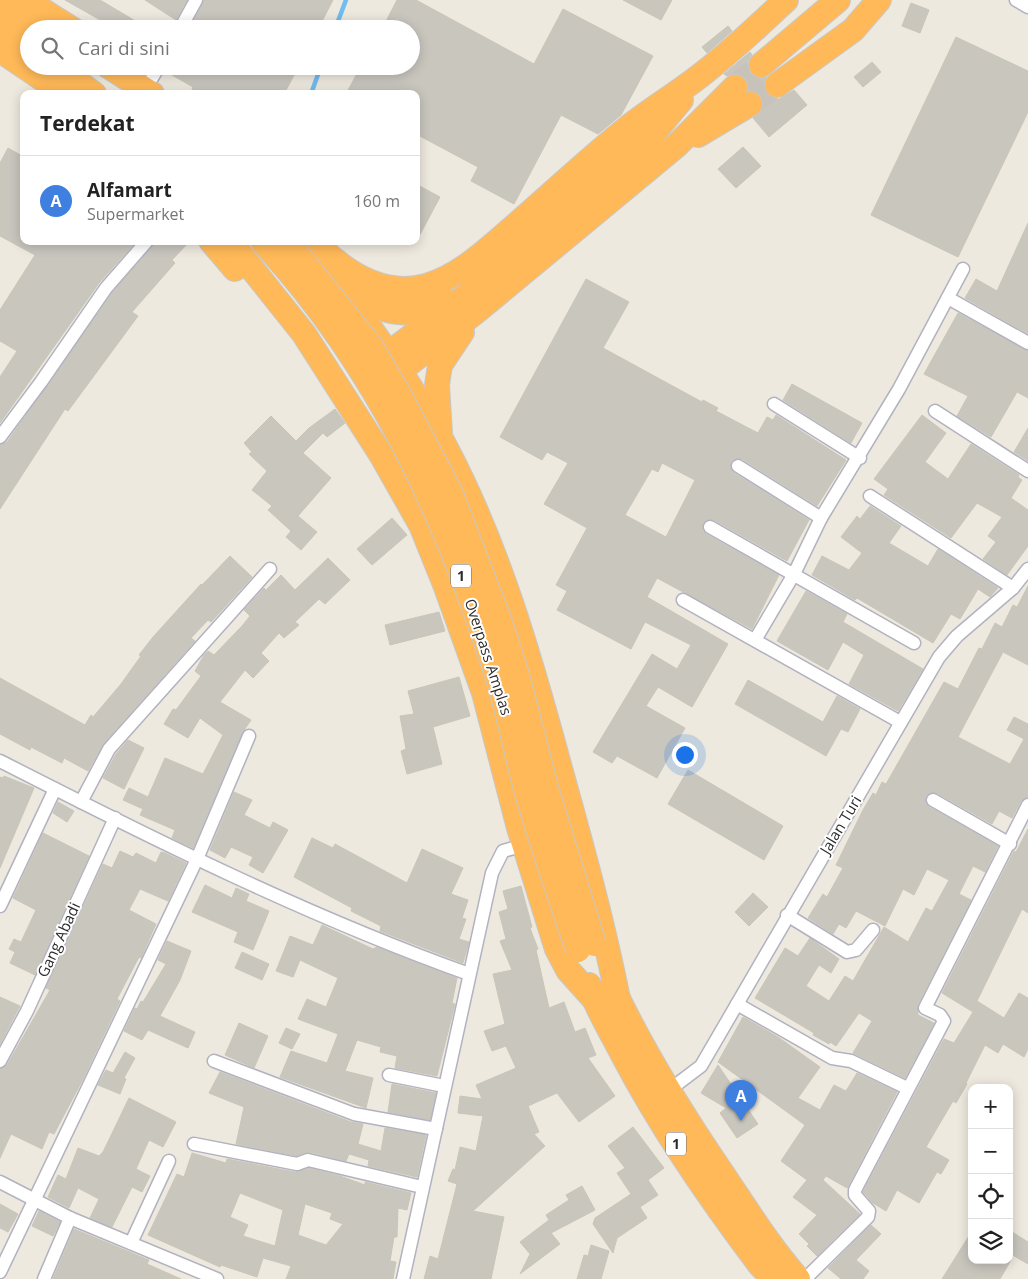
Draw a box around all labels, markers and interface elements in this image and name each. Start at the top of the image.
search box [20,20,420,75]
icon: search [38,34,66,62]
text: Cari di sini [78,35,170,61]
text: Terdekat [40,109,135,137]
text: Alfamart [87,177,172,203]
text: A [50,190,62,212]
text: 160 m [354,190,400,212]
text: Supermarket [87,203,184,225]
road number: 1 [451,564,471,588]
street label: Overpass Amplas [461,596,517,717]
your location [672,742,698,768]
street label: Jalan Turi [814,791,865,859]
street label: Gang Abadi [32,899,84,980]
pin: A [725,1080,757,1121]
map controls [968,1084,1013,1264]
button: + [968,1084,1013,1129]
button: − [968,1129,1013,1174]
road number: 1 [666,1132,686,1156]
button: locate [968,1174,1013,1219]
button: layers [968,1219,1013,1264]

